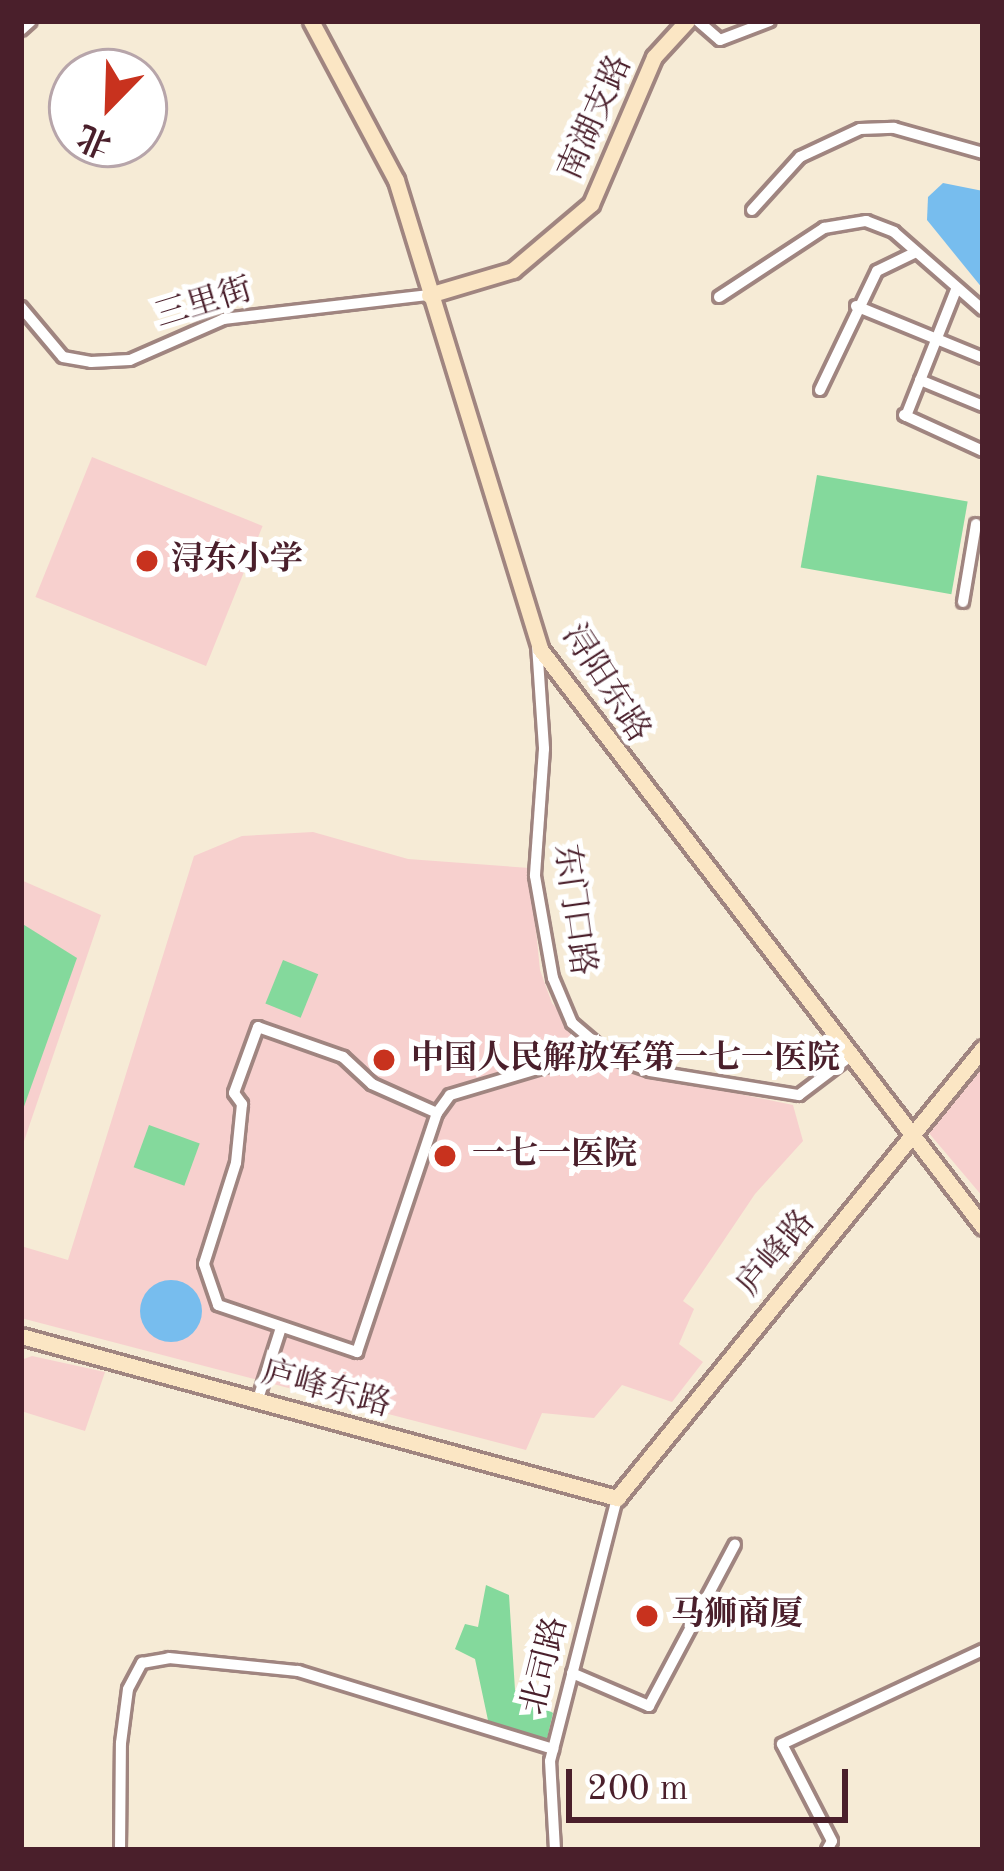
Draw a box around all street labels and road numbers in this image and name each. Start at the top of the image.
street label: 南湖支路 [551,50,641,186]
street label: 三里街 [151,271,257,337]
street label: 浔阳东路 [552,618,658,750]
street label: 东门口路 [544,842,602,978]
street label: 庐峰路 [730,1203,824,1305]
street label: 庐峰东路 [257,1354,395,1426]
street label: 北司路 [515,1613,577,1719]

